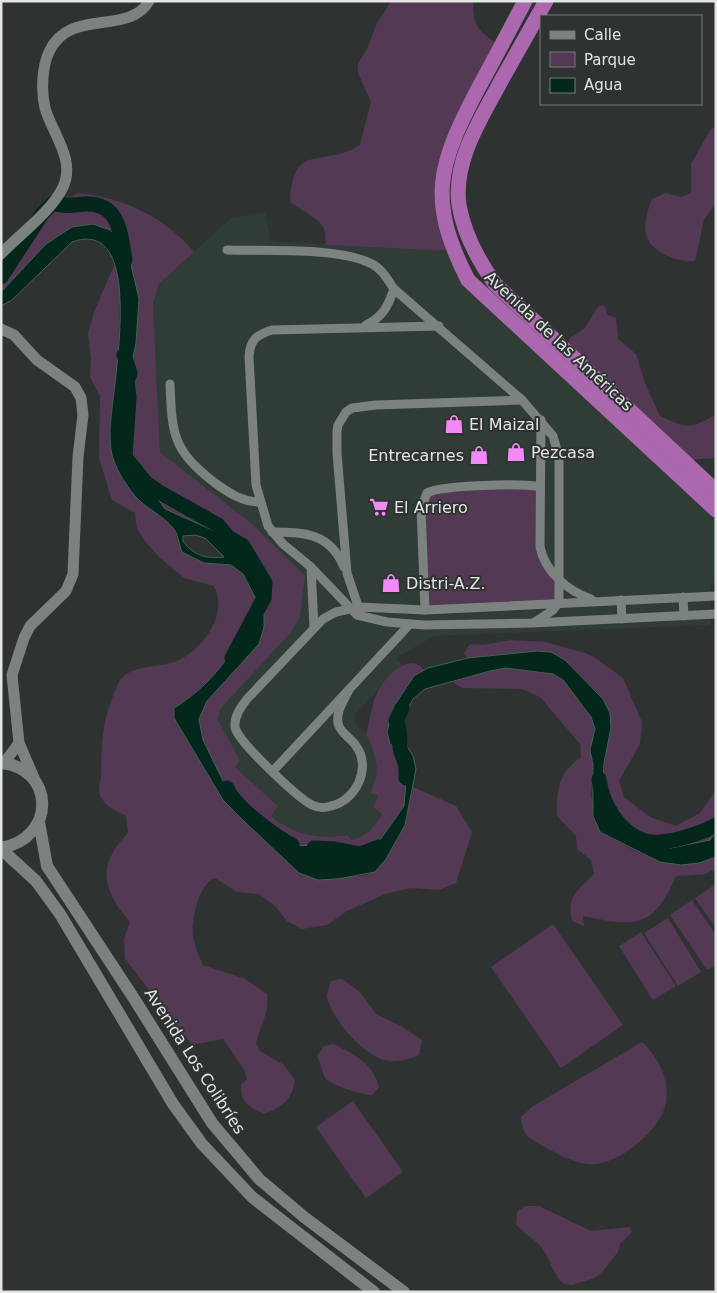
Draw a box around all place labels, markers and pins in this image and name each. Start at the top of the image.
shop icon: El Maizal [443,413,465,435]
place label: El Maizal [469,415,539,434]
shop icon: Pezcasa [505,441,527,463]
place label: Pezcasa [531,443,595,462]
shop icon: Entrecarnes [468,444,490,466]
place label: Entrecarnes [368,446,464,465]
supermarket icon: El Arriero [368,496,390,518]
place label: El Arriero [394,498,468,517]
shop icon: Distri-A.Z. [380,572,402,594]
place label: Distri-A.Z. [406,574,486,593]

